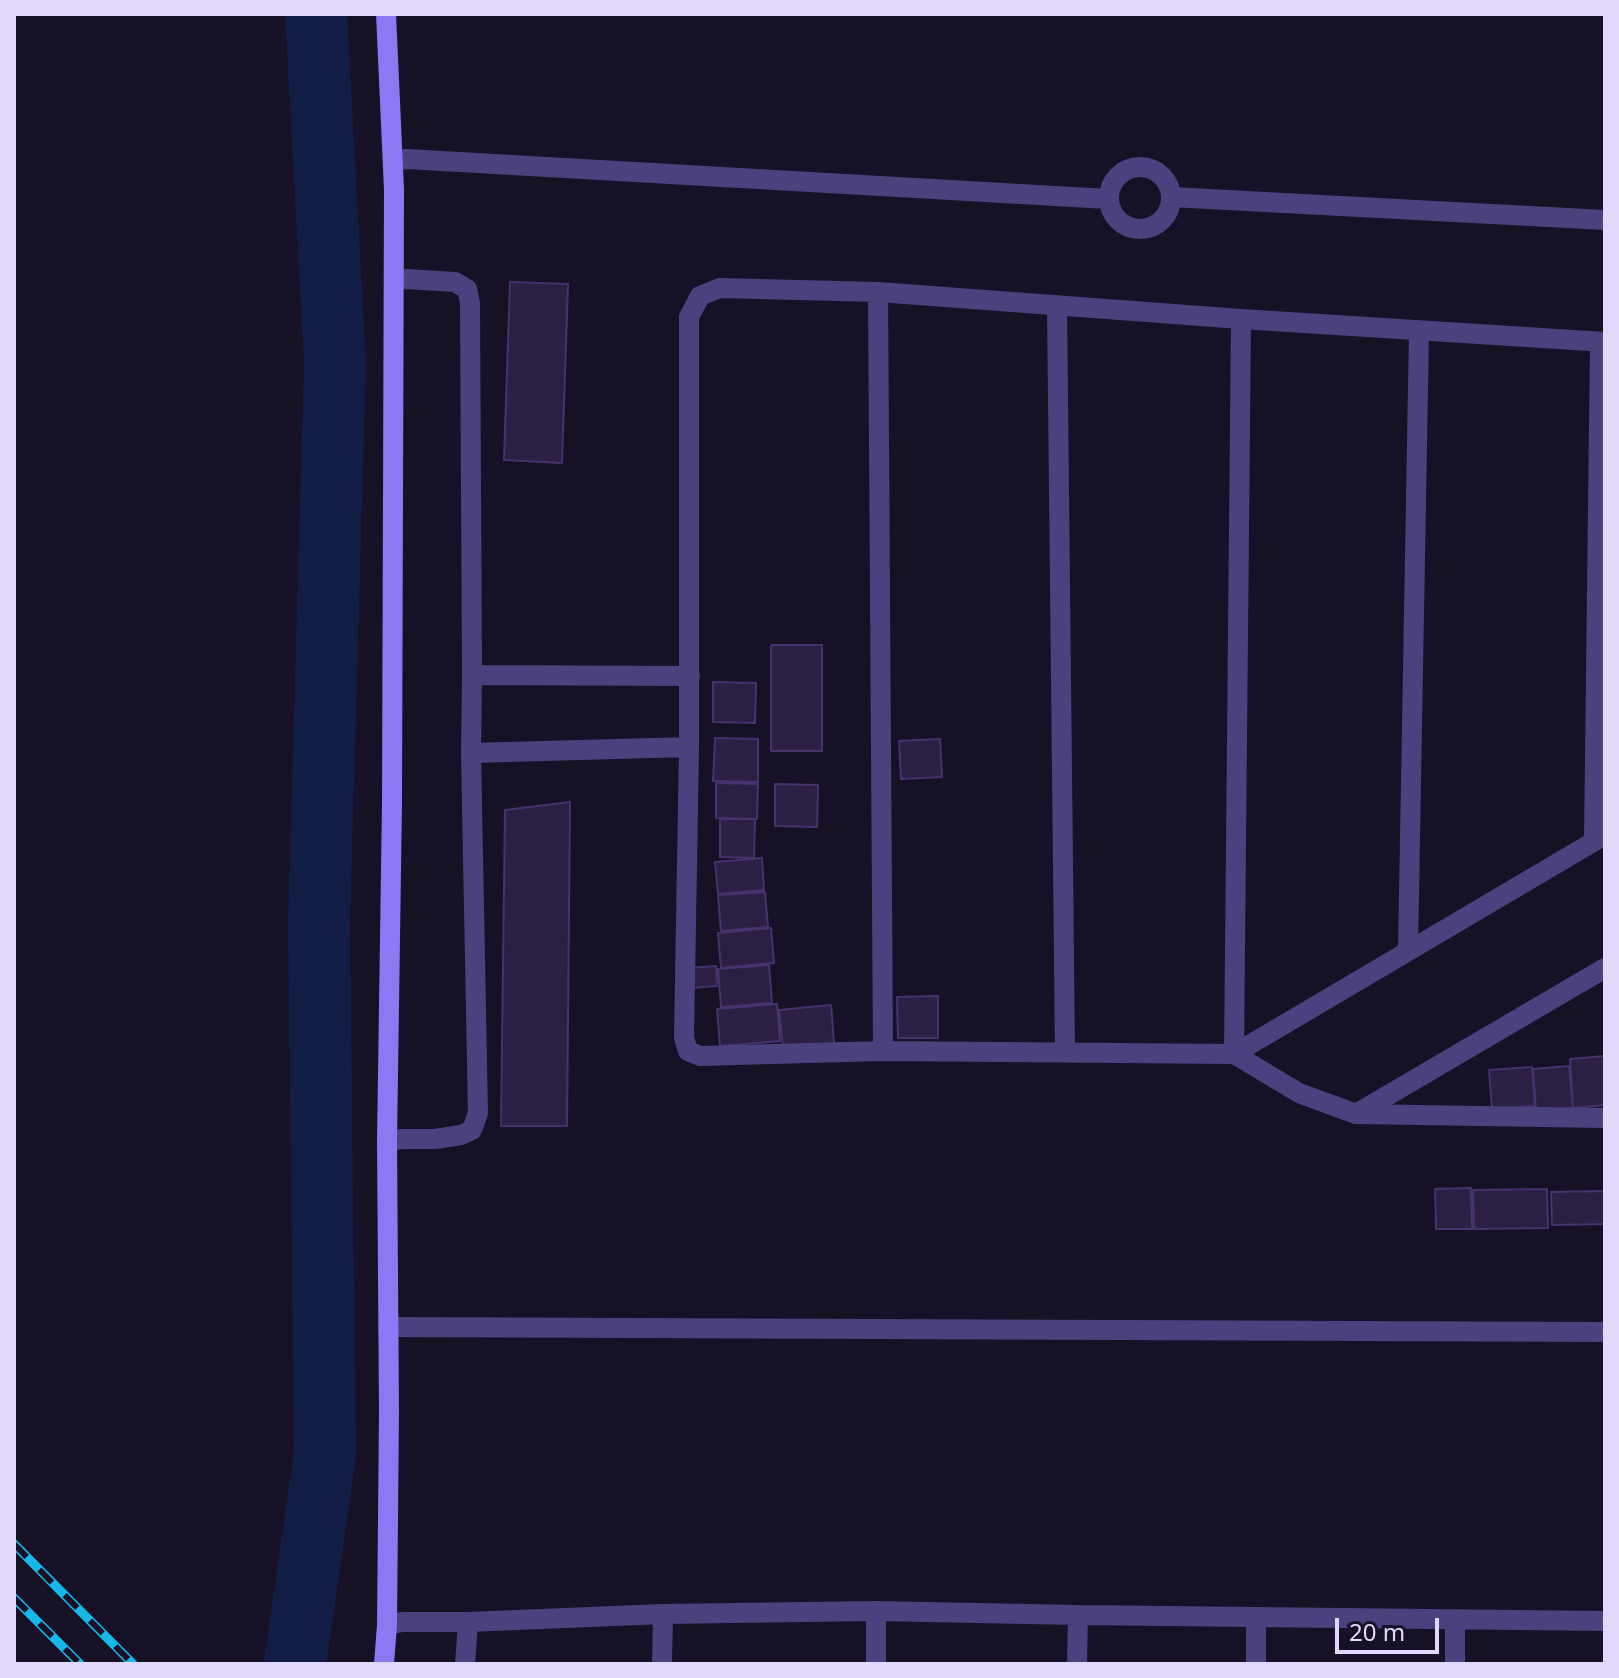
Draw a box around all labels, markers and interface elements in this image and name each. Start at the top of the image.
scale bar [1339,1602,1443,1652]
text: 20 m [1349,1615,1405,1648]

